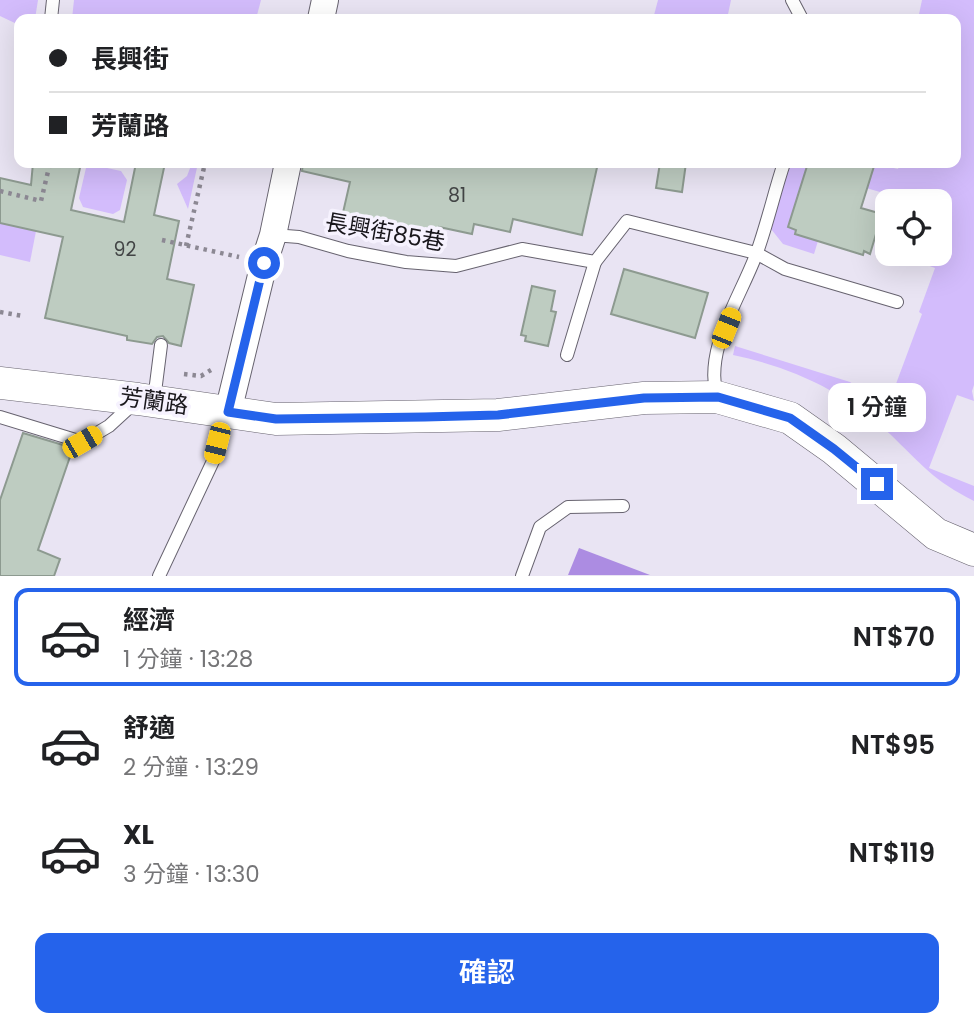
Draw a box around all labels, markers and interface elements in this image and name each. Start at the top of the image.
text: 長興街 [91,41,169,77]
text: 芳蘭路 [91,108,169,144]
house number: 81 [448,182,466,209]
map controls [875,189,952,266]
button: locate [875,189,952,266]
street label: 長興街85巷 [323,206,447,258]
house number: 92 [114,236,137,263]
route start [248,247,280,279]
car [709,305,744,351]
street label: 芳蘭路 [118,380,190,422]
callout: 1 分鐘 [828,382,926,432]
text: 1 分鐘 [847,391,907,423]
car [202,420,233,466]
car [59,422,106,462]
route end [861,468,893,500]
text: 經濟 [123,602,175,638]
icon: car [39,606,102,669]
text: NT$70 [853,619,935,655]
text: 1 分鐘 · 13:28 [123,643,253,675]
text: 舒適 [123,710,175,746]
icon: car [39,714,102,777]
text: NT$95 [851,727,935,763]
text: 2 分鐘 · 13:29 [123,751,259,783]
text: XL [123,817,154,853]
icon: car [39,822,102,885]
text: NT$119 [849,835,935,871]
text: 3 分鐘 · 13:30 [123,858,260,890]
button: 確認 [35,933,939,1013]

